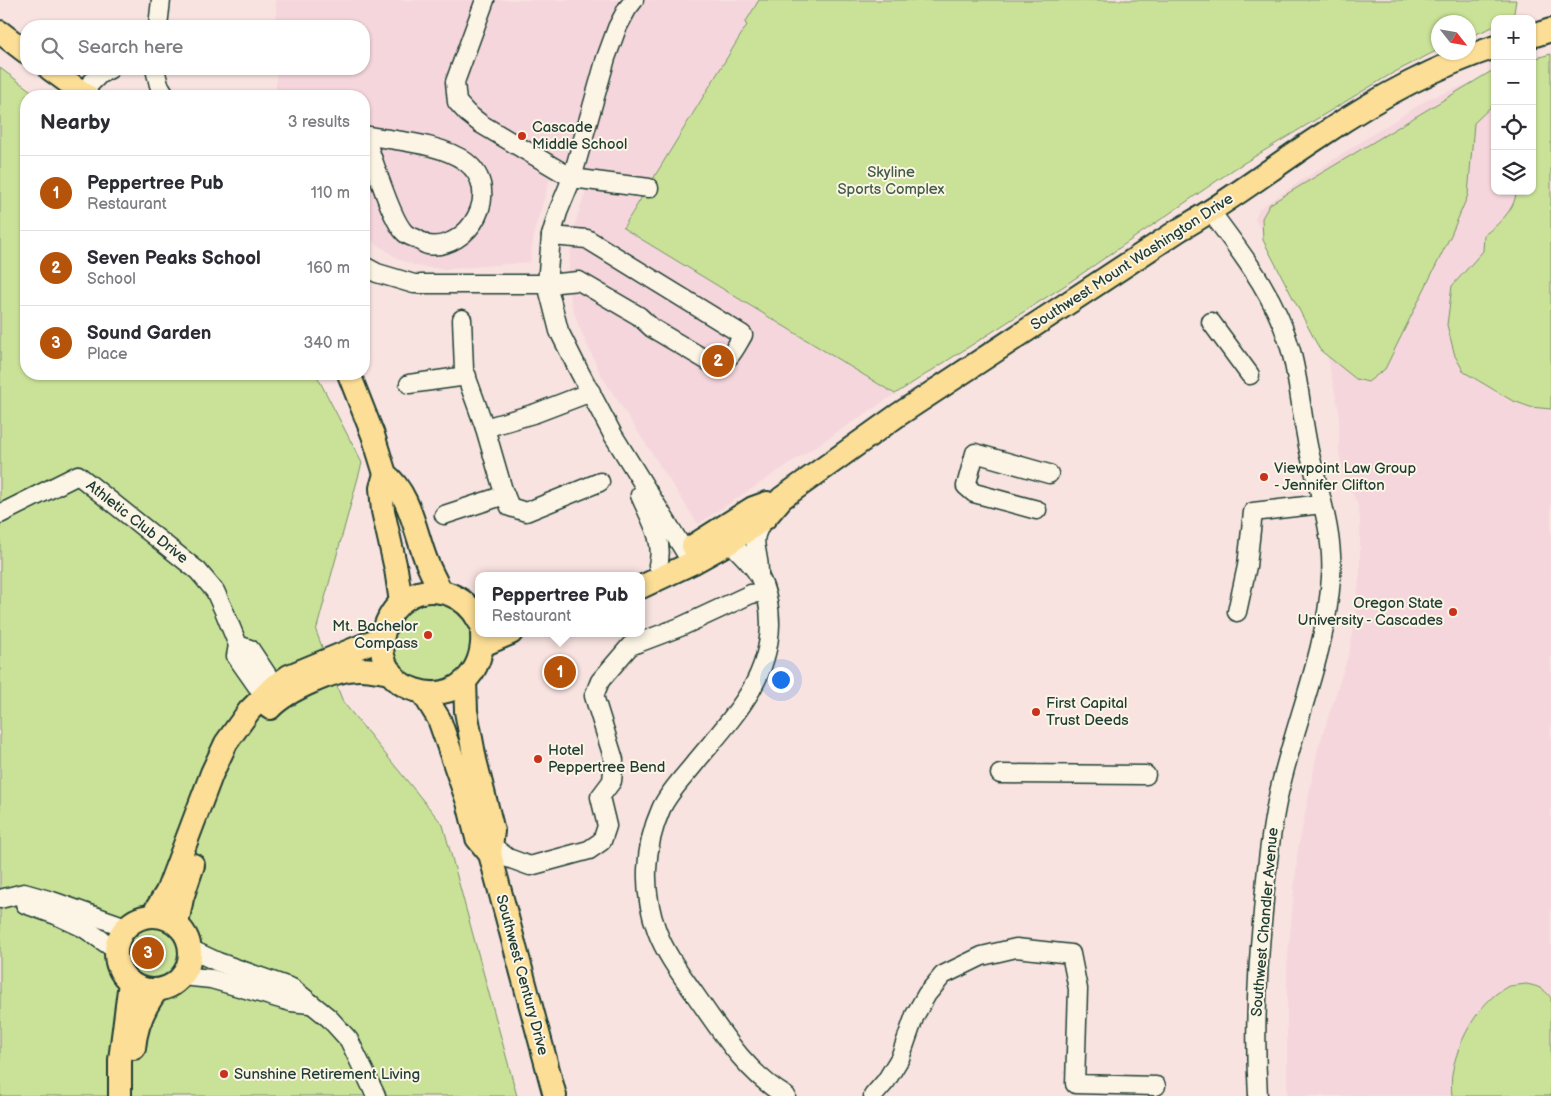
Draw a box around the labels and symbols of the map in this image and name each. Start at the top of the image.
north arrow [1431,15,1476,60]
place label: Cascade Middle School [532,118,627,154]
marker: Cascade Middle School [516,130,528,142]
park label: Skyline Sports Complex [837,163,945,199]
street label: Southwest Mount Washington Drive [1027,189,1237,335]
pin: 2 [702,342,734,380]
place label: Viewpoint Law Group - Jennifer Clifton [1274,459,1416,495]
marker: Viewpoint Law Group - Jennifer Clifton [1258,471,1270,483]
street label: Athletic Club Drive [82,476,192,568]
place label: Oregon State University - Cascades [1298,594,1444,630]
marker: Oregon State University - Cascades [1447,606,1459,618]
place label: Mt. Bachelor Compass [332,617,419,653]
marker: Mt. Bachelor Compass [422,629,434,641]
pin: 1 [544,653,576,691]
your location [768,667,794,693]
place label: First Capital Trust Deeds [1046,694,1129,730]
marker: First Capital Trust Deeds [1030,706,1042,718]
place label: Hotel Peppertree Bend [548,741,665,777]
marker: Hotel Peppertree Bend [532,753,544,765]
street label: Southwest Chandler Avenue [1247,826,1283,1017]
street label: Southwest Century Drive [491,893,553,1058]
pin: 3 [132,934,164,972]
place label: Sunshine Retirement Living [234,1065,420,1084]
marker: Sunshine Retirement Living [218,1068,230,1080]

